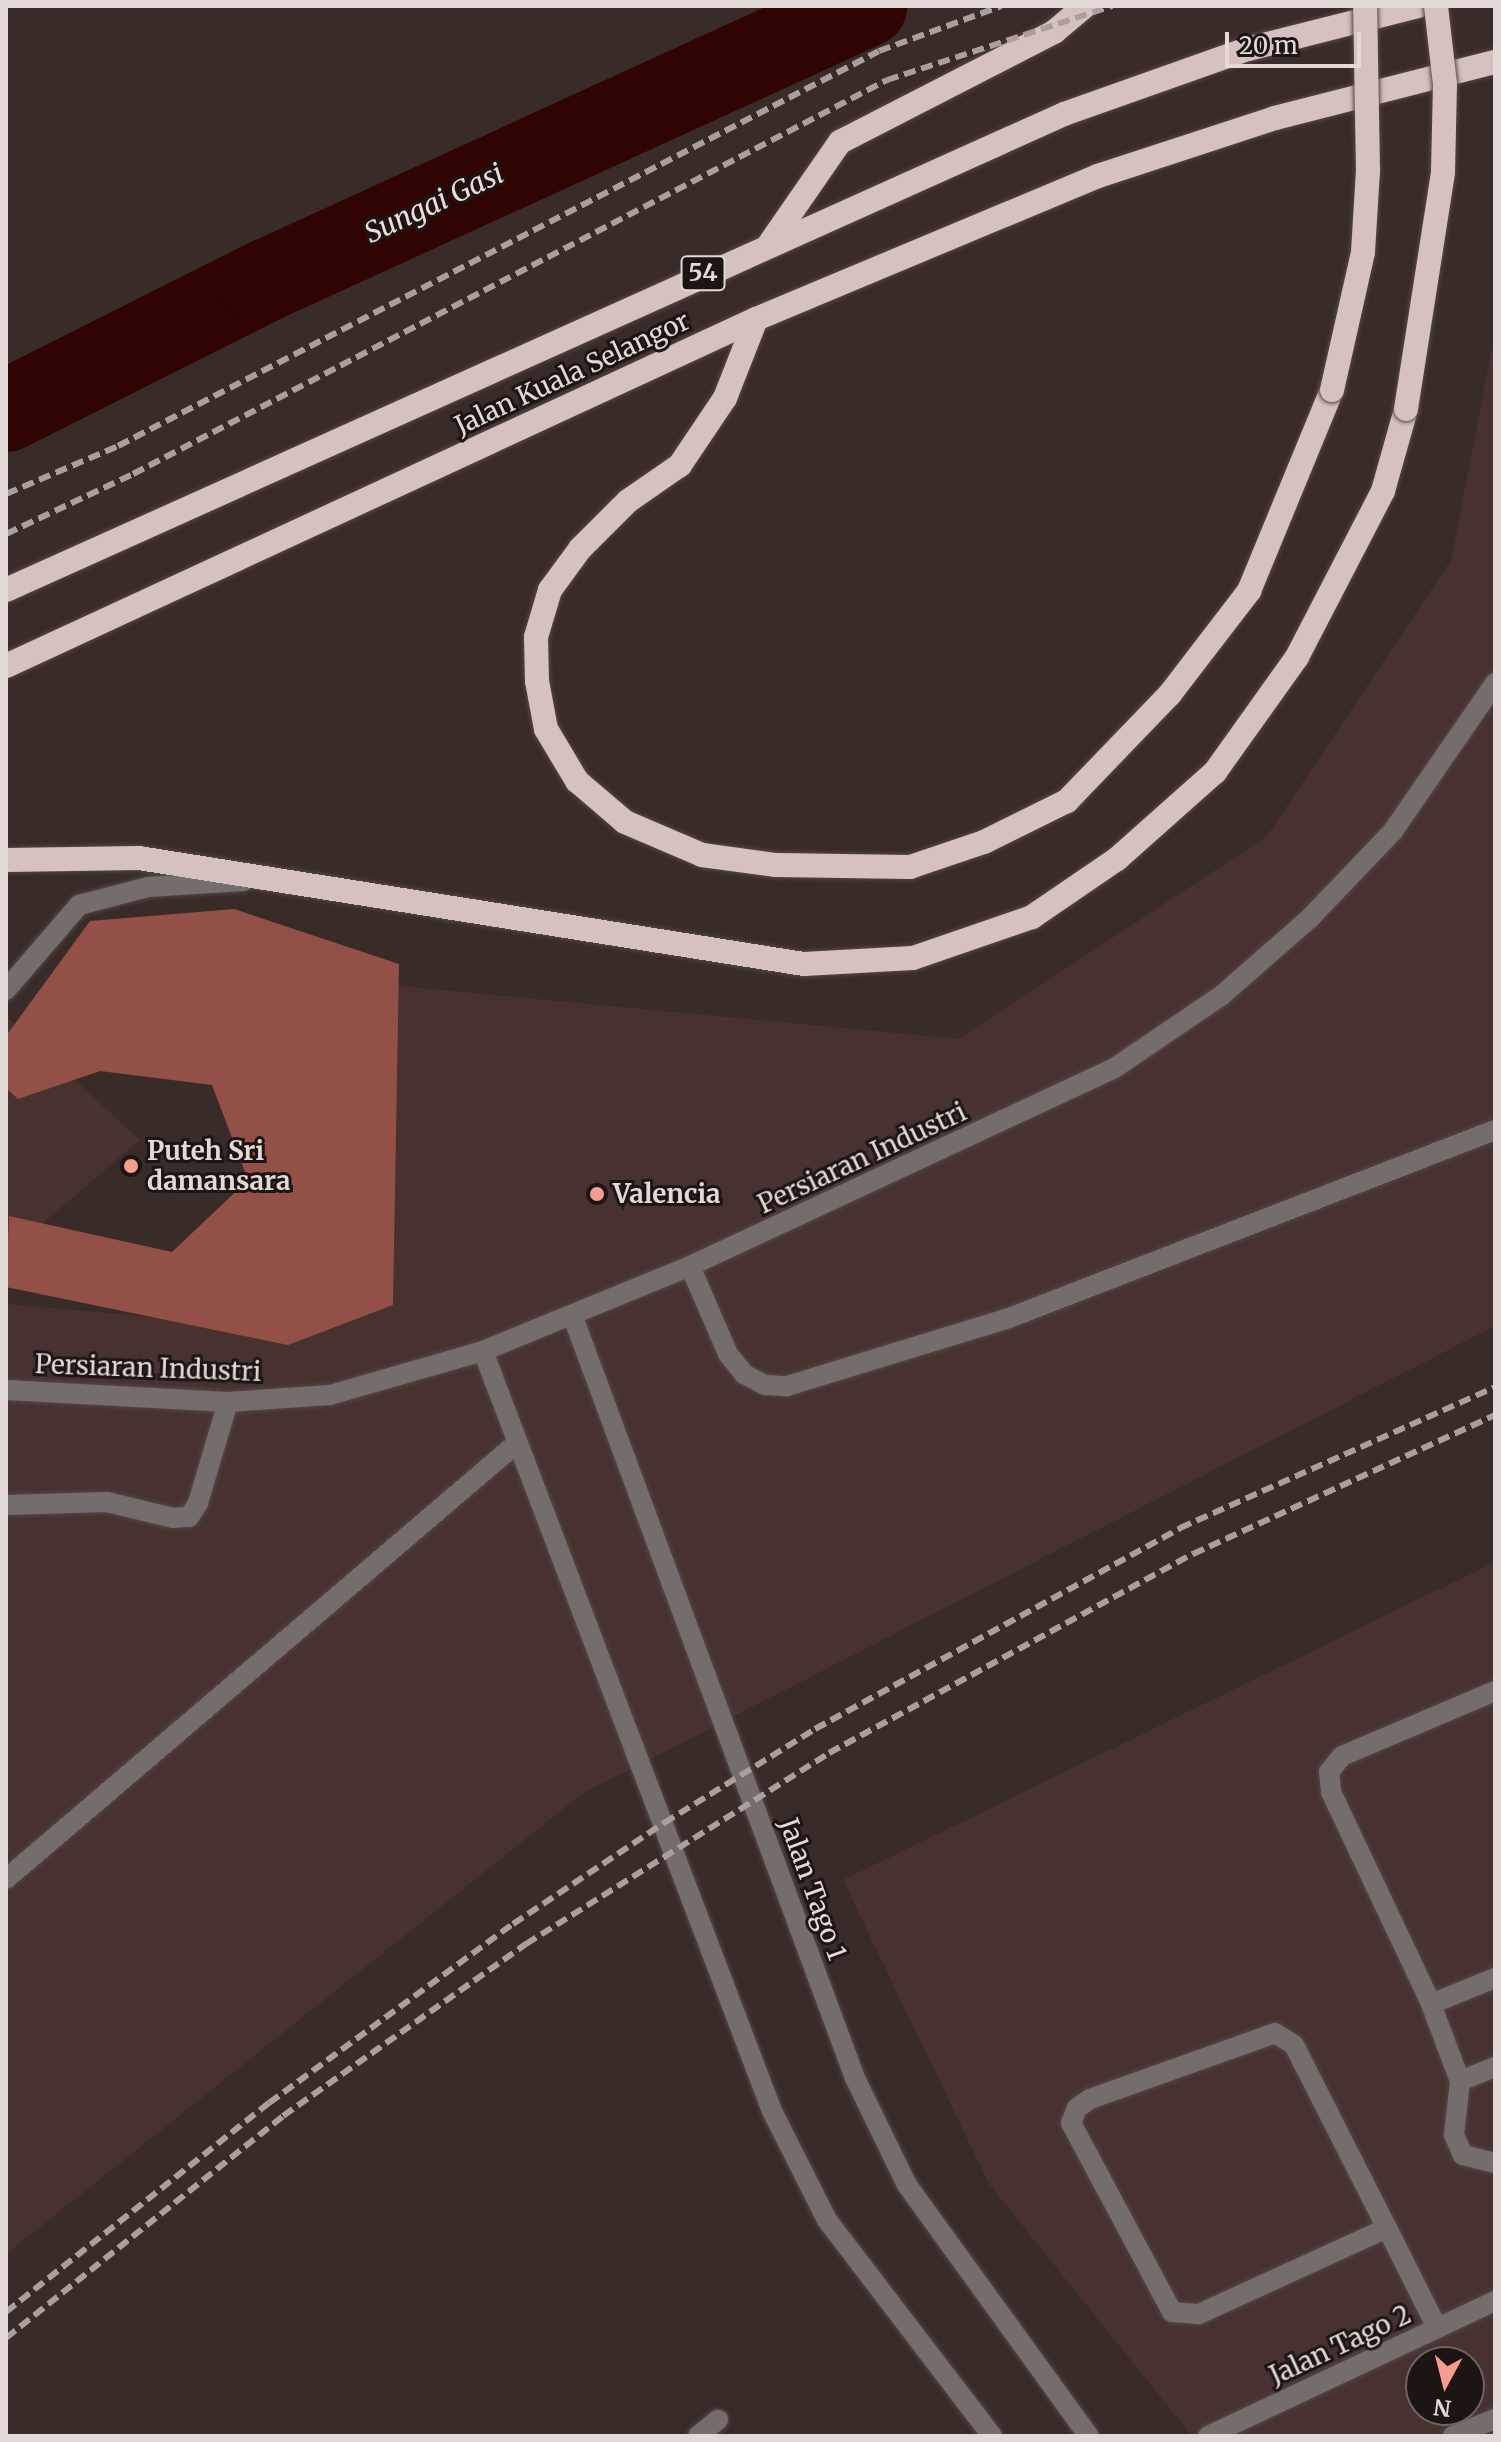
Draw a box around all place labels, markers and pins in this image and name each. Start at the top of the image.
place label: Puteh Sri damansara [147,1135,290,1196]
marker: Puteh Sri damansara [122,1157,140,1175]
place label: Valencia [613,1178,721,1210]
marker: Valencia [588,1185,606,1203]

